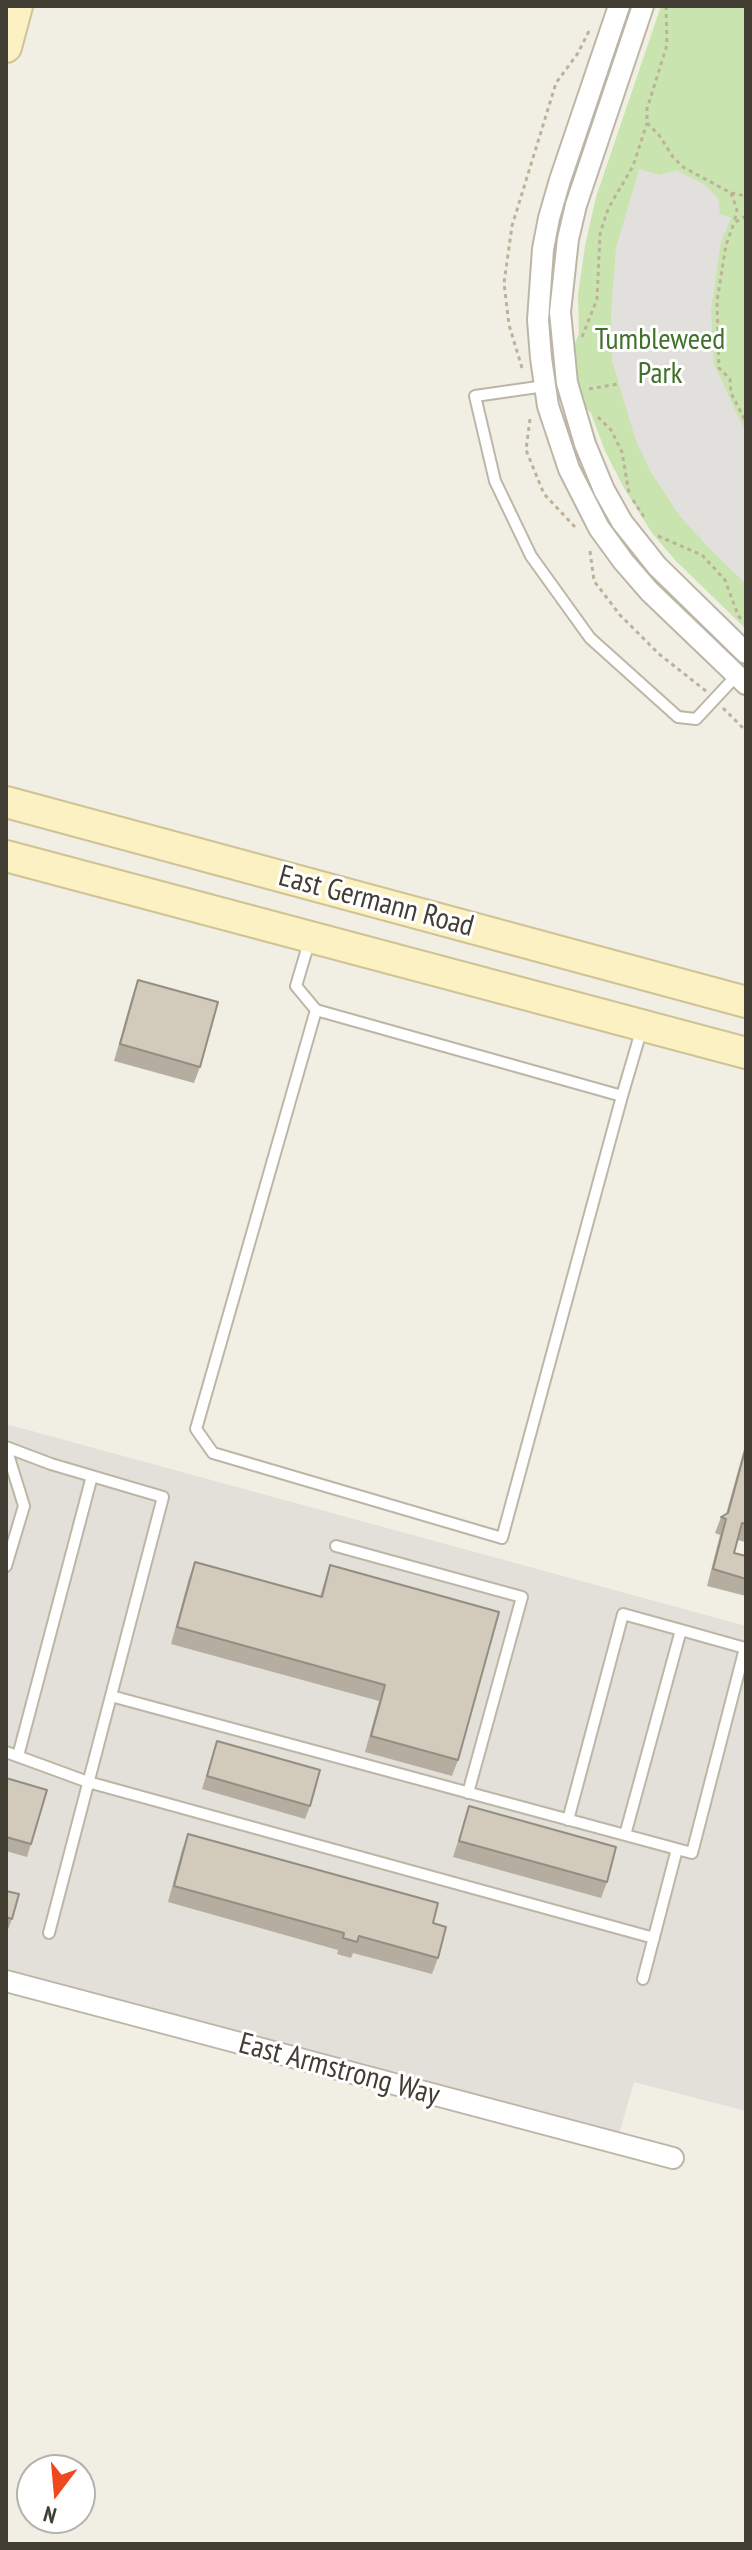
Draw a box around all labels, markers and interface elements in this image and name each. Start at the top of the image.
park label: Tumbleweed Park [595,322,725,392]
street label: East Germann Road [275,859,477,945]
street label: East Armstrong Way [235,2026,443,2114]
north arrow [16,2454,96,2534]
text: N [40,2500,60,2530]

